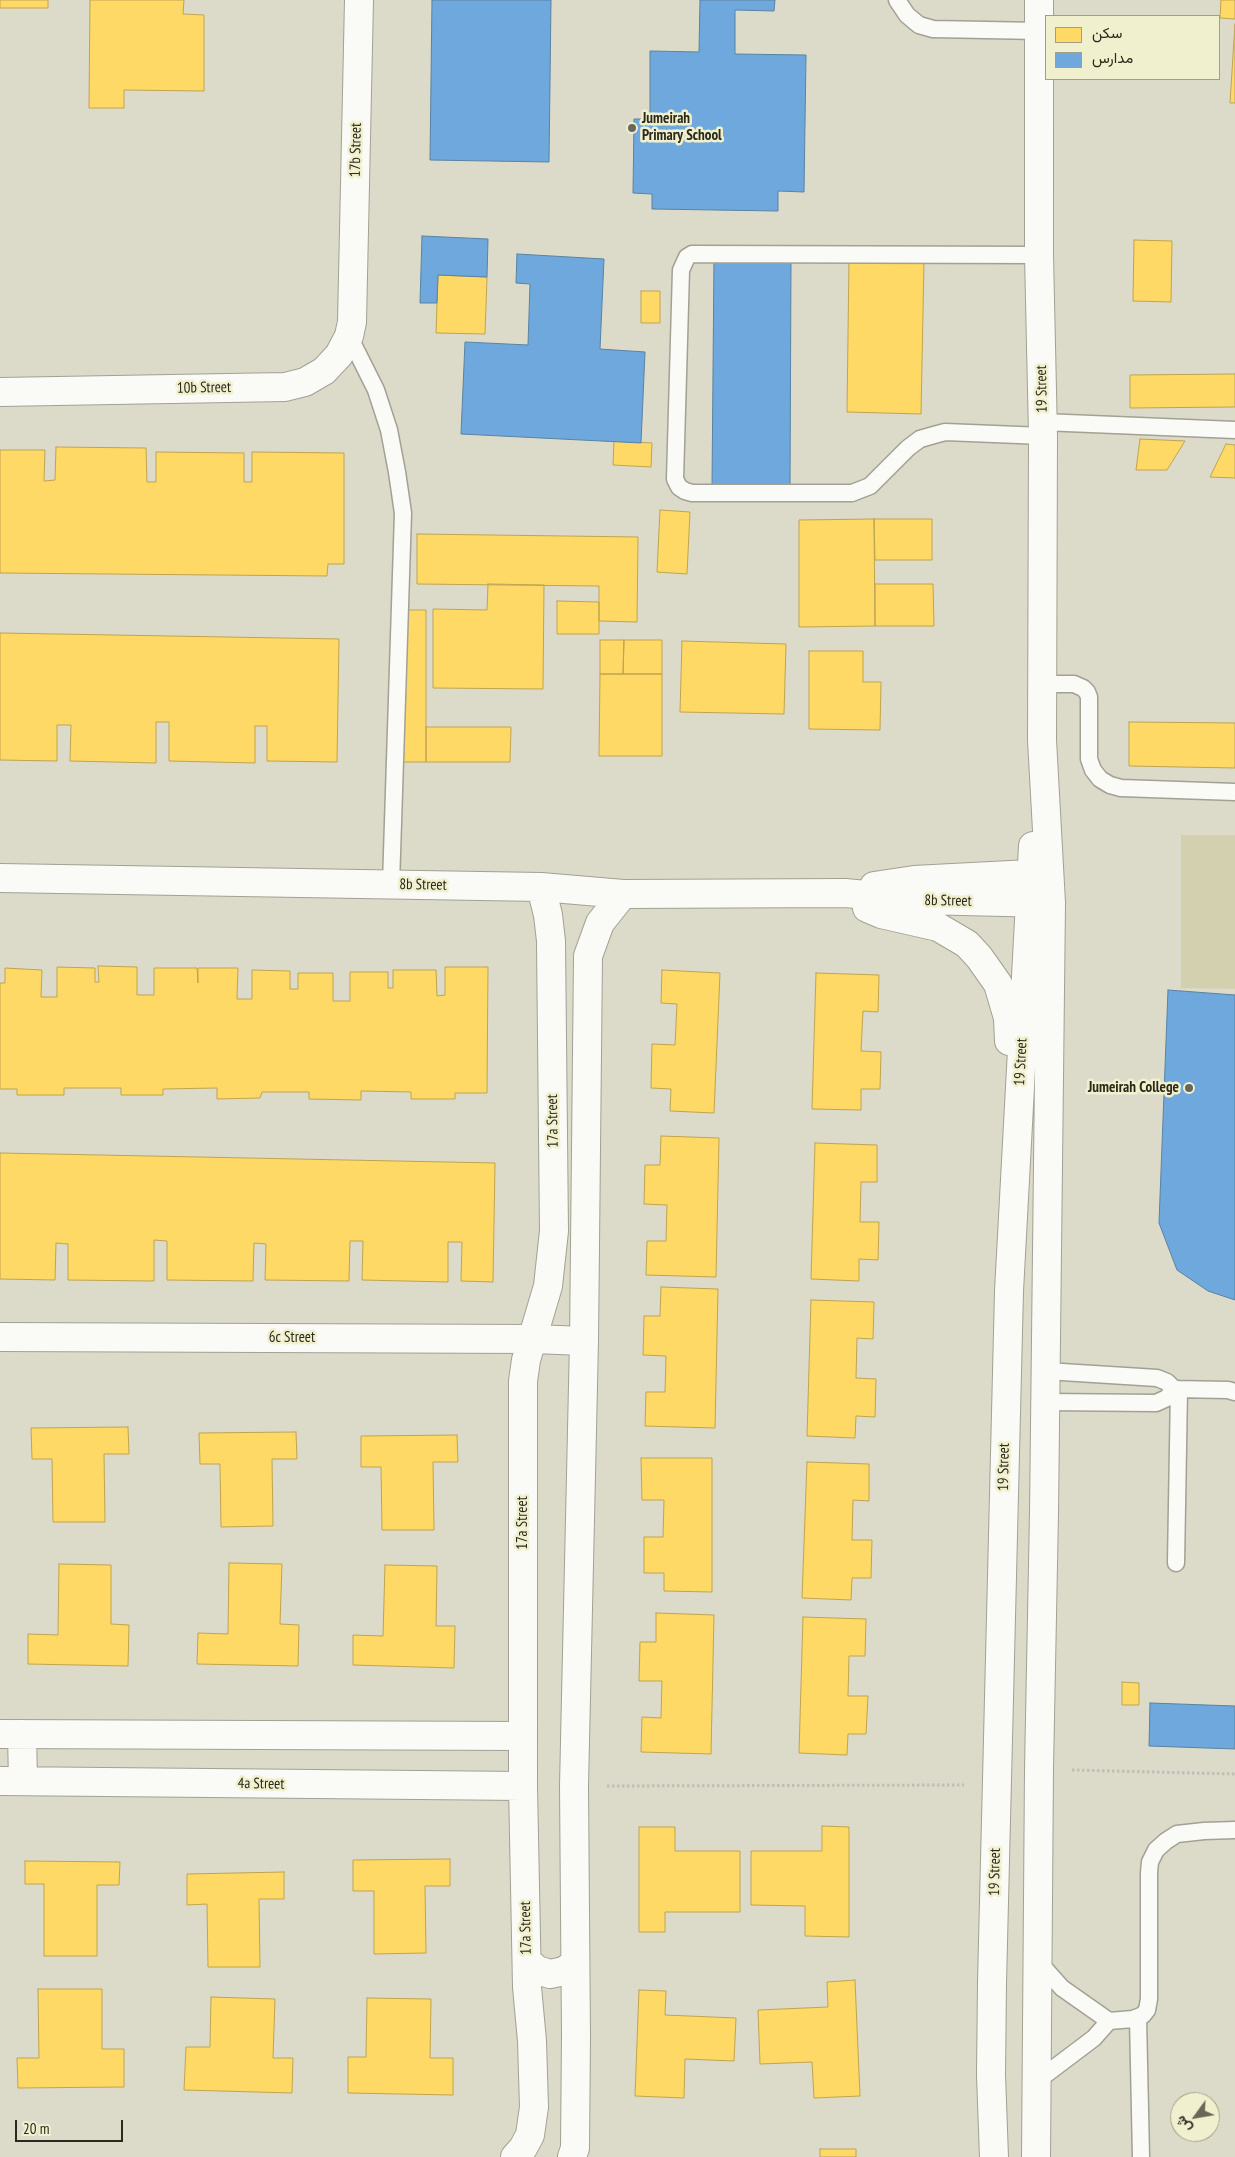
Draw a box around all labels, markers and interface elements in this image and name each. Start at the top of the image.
legend [1045,15,1220,80]
text: سكن [1092,23,1122,42]
text: مدارس [1092,48,1133,67]
place label: Jumeirah Primary School [642,110,722,145]
marker: Jumeirah Primary School [626,122,638,134]
street label: 17b Street [347,123,365,177]
street label: 19 Street [1033,365,1051,413]
street label: 10b Street [177,379,231,397]
street label: 8b Street [399,876,447,894]
street label: 8b Street [924,892,972,910]
street label: 19 Street [1011,1038,1031,1086]
place label: Jumeirah College [1088,1079,1179,1097]
marker: Jumeirah College [1183,1082,1195,1094]
street label: 17a Street [544,1094,562,1148]
street label: 6c Street [269,1329,315,1347]
street label: 19 Street [995,1443,1013,1491]
street label: 17a Street [514,1496,532,1550]
street label: 4a Street [237,1775,285,1793]
street label: 19 Street [986,1848,1004,1896]
street label: 17a Street [517,1901,535,1955]
north arrow [1170,2092,1220,2142]
scale bar [18,2110,125,2142]
text: ش [1171,2113,1195,2136]
text: 20 m [23,2119,49,2138]

